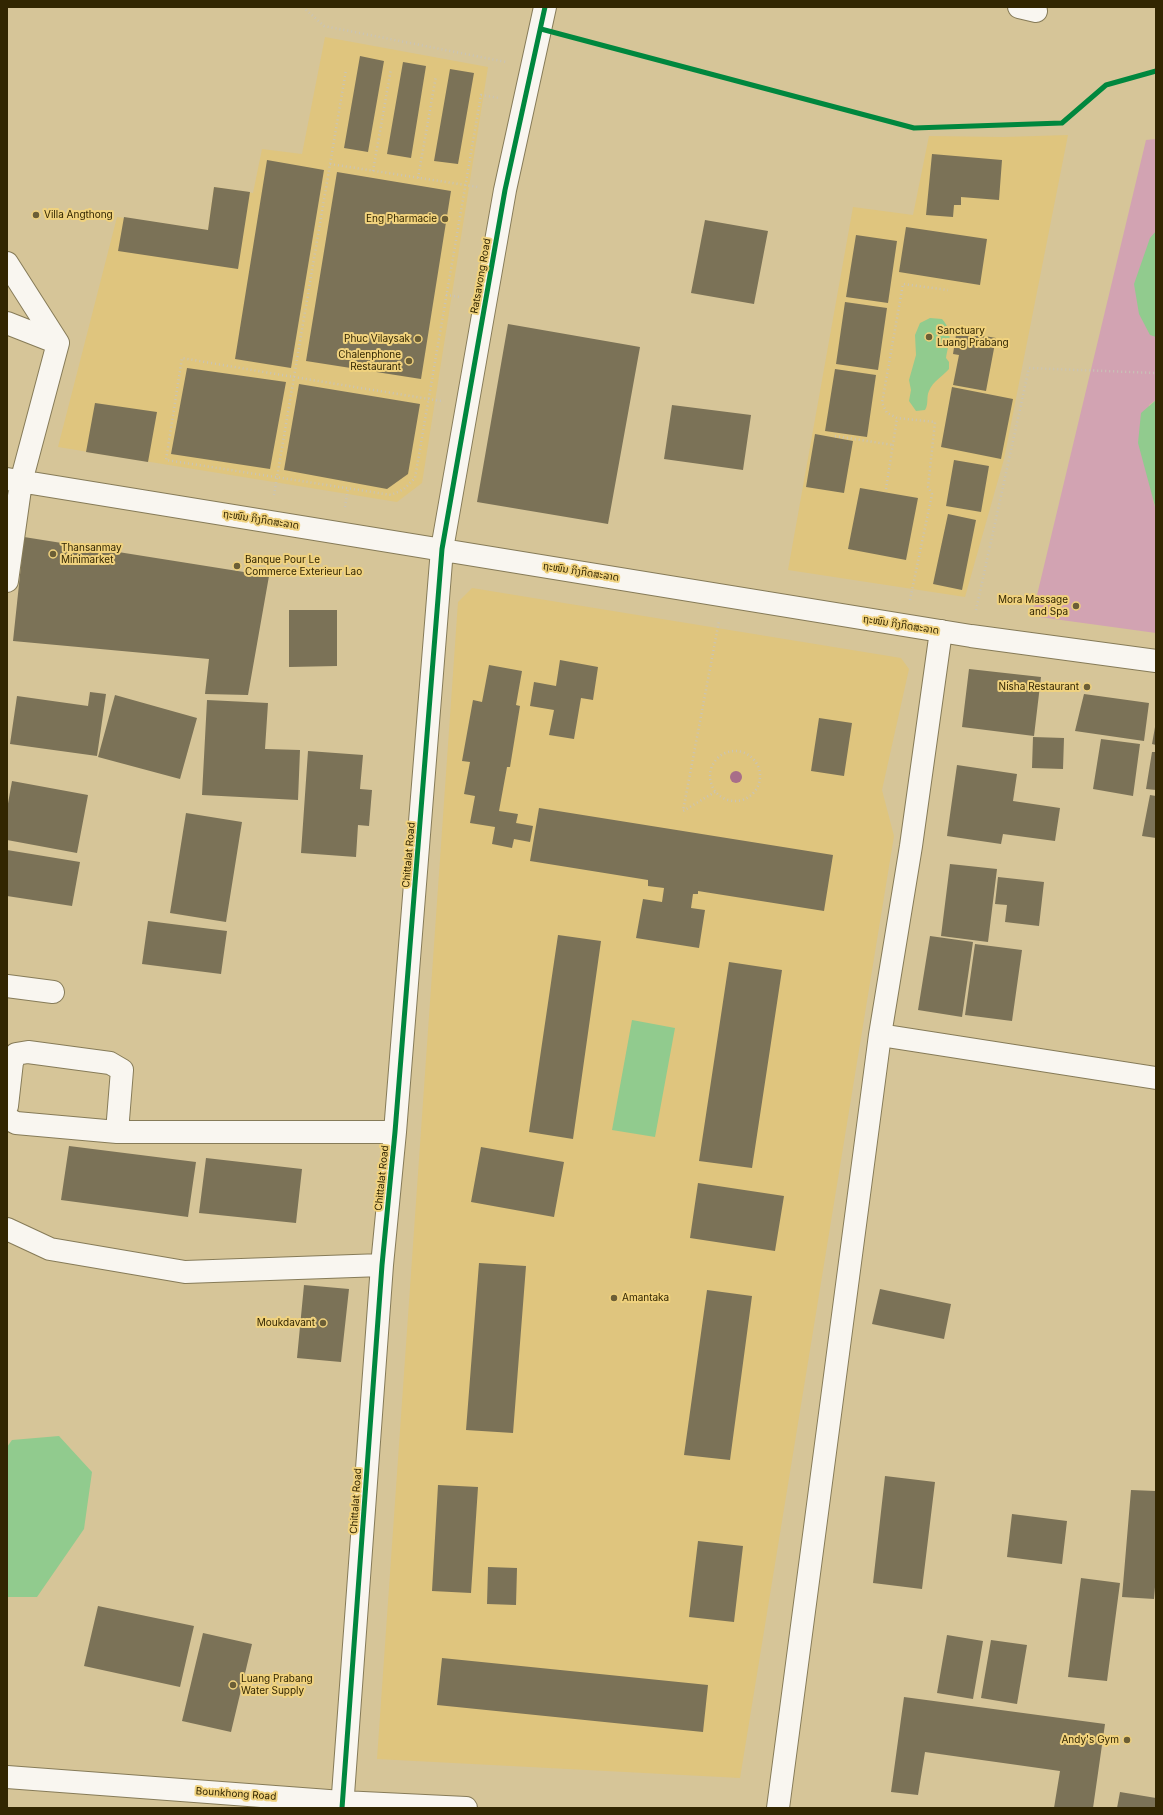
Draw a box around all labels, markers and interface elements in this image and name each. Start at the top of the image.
place label: Villa Angthong [44,209,113,221]
marker: Villa Angthong [31,210,41,220]
place label: Eng Pharmacie [366,213,437,225]
marker: Eng Pharmacie [440,214,450,224]
street label: Ratsavong Road [468,237,494,315]
place label: Sanctuary Luang Prabang [937,325,1009,348]
marker: Sanctuary Luang Prabang [924,332,934,342]
place label: Phuc Vilaysak [344,333,410,345]
marker: Phuc Vilaysak [413,334,423,344]
place label: Chalenphone Restaurant [338,349,401,372]
marker: Chalenphone Restaurant [404,356,414,366]
street label: ຖະໜົນ ກິງກິດສະລາດ [222,508,300,532]
place label: Thansanmay Minimarket [61,542,122,566]
marker: Thansanmay Minimarket [48,549,58,559]
place label: Banque Pour Le Commerce Exterieur Lao [245,554,362,578]
street label: ຖະໜົນ ກິງກິດສະລາດ [542,560,620,584]
marker: Banque Pour Le Commerce Exterieur Lao [232,561,242,571]
place label: Mora Massage and Spa [998,594,1068,618]
marker: Mora Massage and Spa [1071,601,1081,611]
street label: ຖະໜົນ ກິງກິດສະລາດ [862,613,940,637]
place label: Nisha Restaurant [999,681,1079,693]
marker: Nisha Restaurant [1082,682,1092,692]
street label: Chittalat Road [400,822,418,888]
street label: Chittalat Road [373,1145,391,1211]
place label: Amantaka [622,1292,669,1304]
marker: Amantaka [609,1293,619,1303]
place label: Moukdavant [257,1317,315,1329]
marker: Moukdavant [318,1318,328,1328]
street label: Chittalat Road [348,1468,364,1534]
place label: Luang Prabang Water Supply [241,1673,313,1696]
marker: Luang Prabang Water Supply [228,1680,238,1690]
place label: Andy's Gym [1061,1734,1119,1746]
marker: Andy's Gym [1122,1735,1132,1745]
street label: Bounkhong Road [195,1785,277,1803]

